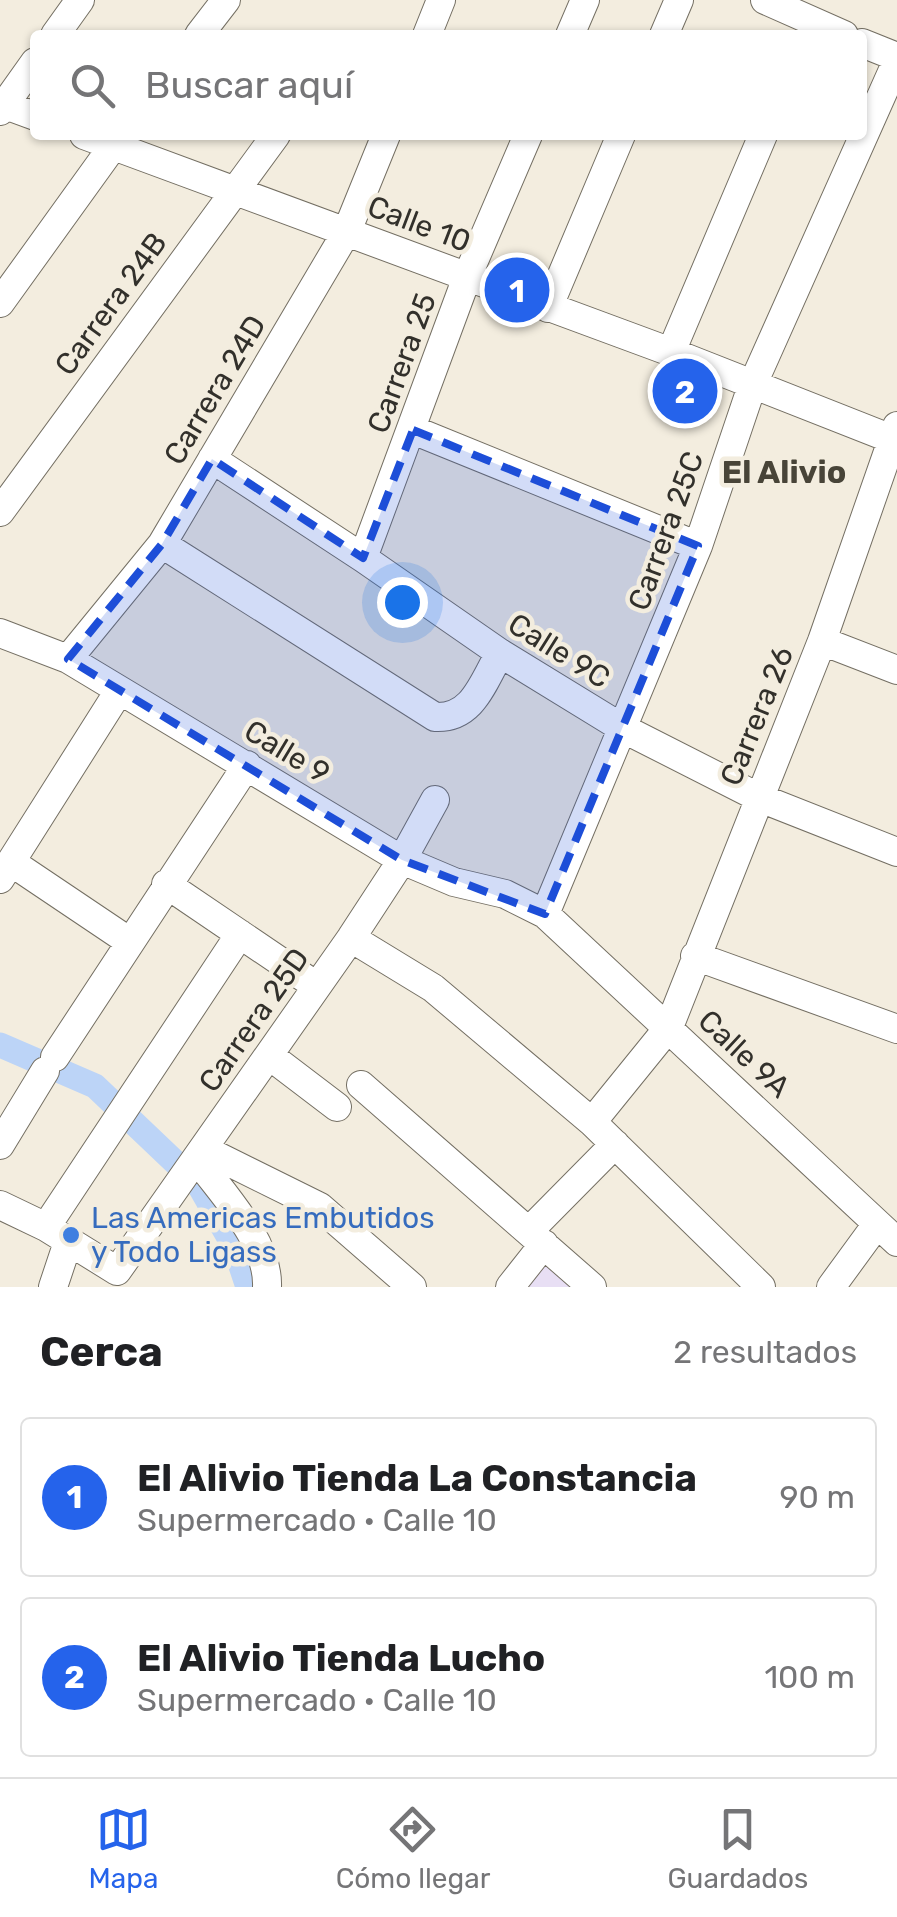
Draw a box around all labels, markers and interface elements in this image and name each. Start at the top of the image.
search box [30,30,867,140]
icon: search [65,58,120,113]
text: Buscar aquí [145,62,353,108]
street label: Calle 10 [363,188,475,260]
street label: Carrera 24B [47,226,175,382]
pin: 1 [484,252,550,328]
street label: Carrera 25 [360,288,444,438]
street label: Carrera 24D [156,309,274,471]
pin: 2 [652,354,718,428]
street label: Carrera 25C [621,447,711,615]
district label: El Alivio [722,453,846,491]
your location [377,577,428,628]
street label: Calle 9C [502,606,616,696]
street label: Carrera 26 [713,641,801,791]
street label: Calle 9 [238,713,336,791]
street label: Carrera 25D [191,941,317,1099]
street label: Calle 9A [691,1003,797,1105]
place label: Las Americas Embutidos y Todo Ligass [91,1200,434,1270]
marker: Las Americas Embutidos y Todo Ligass [60,1224,82,1246]
text: Cerca [40,1327,163,1377]
text: 2 resultados [673,1333,857,1371]
text: El Alivio Tienda La Constancia [137,1455,697,1501]
text: 1 [67,1478,82,1516]
text: 90 m [779,1478,855,1516]
text: Supermercado · Calle 10 [137,1501,497,1539]
text: El Alivio Tienda Lucho [137,1635,545,1681]
text: 2 [64,1658,85,1696]
text: 100 m [764,1658,855,1696]
text: Supermercado · Calle 10 [137,1681,497,1719]
tab: Mapa [89,1802,158,1895]
tab: Cómo llegar [336,1802,490,1895]
tab: Guardados [668,1802,808,1895]

